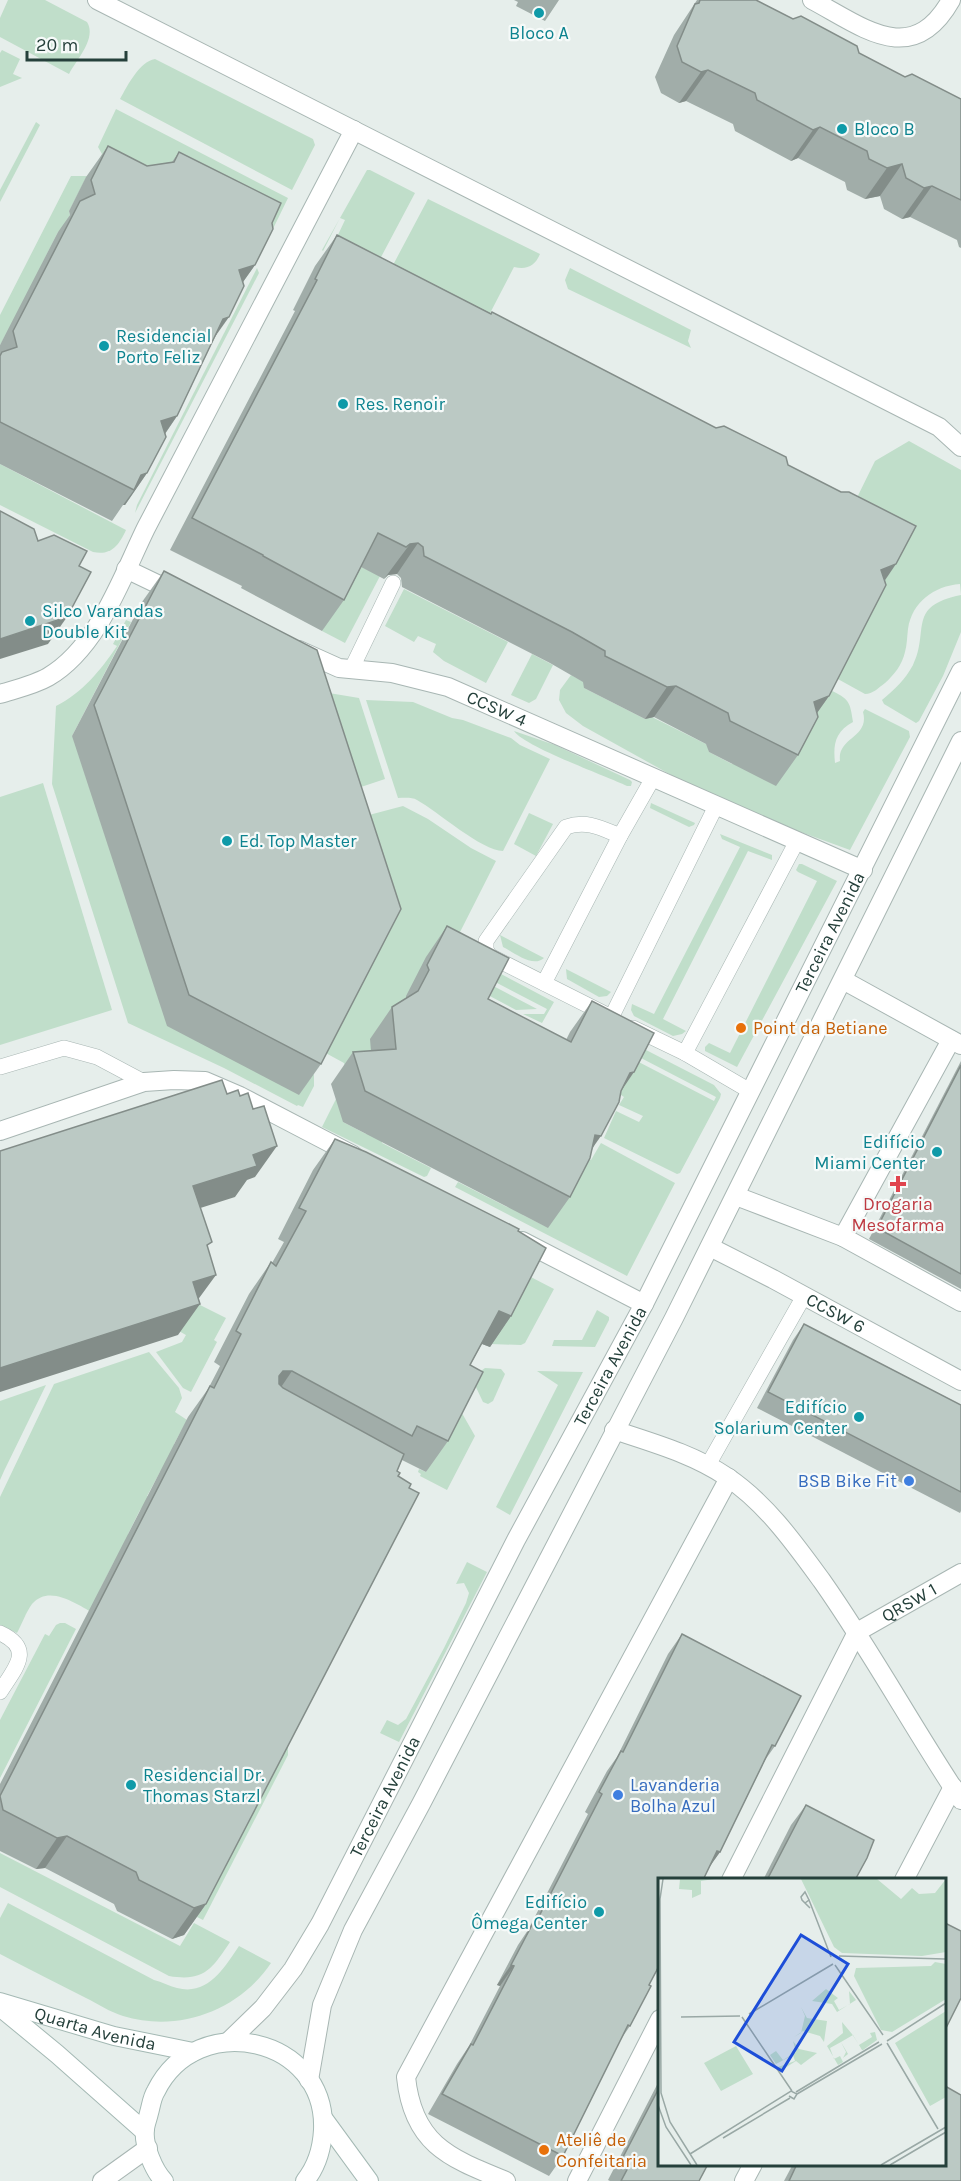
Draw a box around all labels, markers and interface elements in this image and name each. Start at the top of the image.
marker: Bloco A [532,6,546,20]
place label: Bloco A [509,22,569,44]
scale bar [27,24,126,62]
text: 20 m [36,34,78,56]
place label: Bloco B [854,118,915,140]
marker: Bloco B [835,122,849,136]
place label: Residencial Porto Feliz [116,325,211,368]
marker: Residencial Porto Feliz [97,339,111,353]
place label: Res. Renoir [355,393,446,415]
marker: Res. Renoir [336,397,350,411]
place label: Silco Varandas Double Kit [42,600,163,643]
marker: Silco Varandas Double Kit [23,614,37,628]
street label: CCSW 4 [463,686,530,731]
place label: Ed. Top Master [239,830,357,852]
marker: Ed. Top Master [220,834,234,848]
street label: Terceira Avenida [790,868,870,997]
place label: Point da Betiane [753,1017,888,1039]
marker: Point da Betiane [734,1021,748,1035]
place label: Edifício Miami Center [814,1131,925,1174]
marker: Edifício Miami Center [930,1145,944,1159]
marker: Drogaria Mesofarma [891,1177,905,1191]
place label: Drogaria Mesofarma [851,1193,945,1236]
street label: CCSW 6 [802,1288,869,1338]
street label: Terceira Avenida [569,1302,652,1430]
place label: Edifício Solarium Center [714,1396,847,1439]
marker: Edifício Solarium Center [852,1410,866,1424]
place label: BSB Bike Fit [798,1470,897,1492]
marker: BSB Bike Fit [902,1474,916,1488]
street label: QRSW 1 [878,1578,941,1627]
street label: Terceira Avenida [345,1732,425,1861]
place label: Residencial Dr. Thomas Starzl [143,1764,264,1807]
place label: Lavanderia Bolha Azul [630,1774,720,1817]
marker: Residencial Dr. Thomas Starzl [124,1778,138,1792]
marker: Lavanderia Bolha Azul [611,1788,625,1802]
inset map [658,1878,946,2166]
place label: Edifício Ômega Center [471,1891,587,1934]
marker: Edifício Ômega Center [592,1905,606,1919]
street label: Quarta Avenida [32,2002,158,2055]
place label: Ateliê de Confeitaria [556,2129,647,2172]
marker: Ateliê de Confeitaria [537,2143,551,2157]

